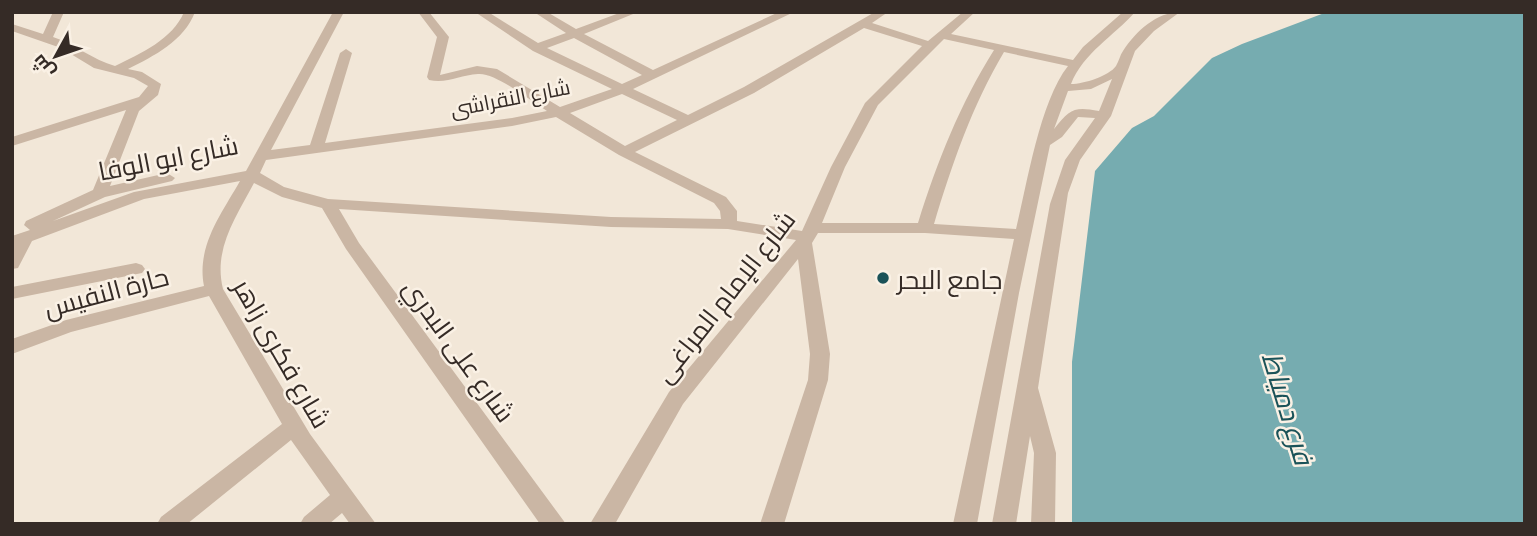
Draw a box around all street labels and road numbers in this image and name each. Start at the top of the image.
street label: شارع النقراشى [448,73,573,124]
street label: شارع ابو الوفا [95,128,241,189]
street label: شارع الإمام المراغى [647,204,804,391]
street label: حارة النفيس [40,260,172,324]
street label: شارع فكرى زاهر [224,271,338,434]
street label: شارع على البدري [393,273,522,431]

